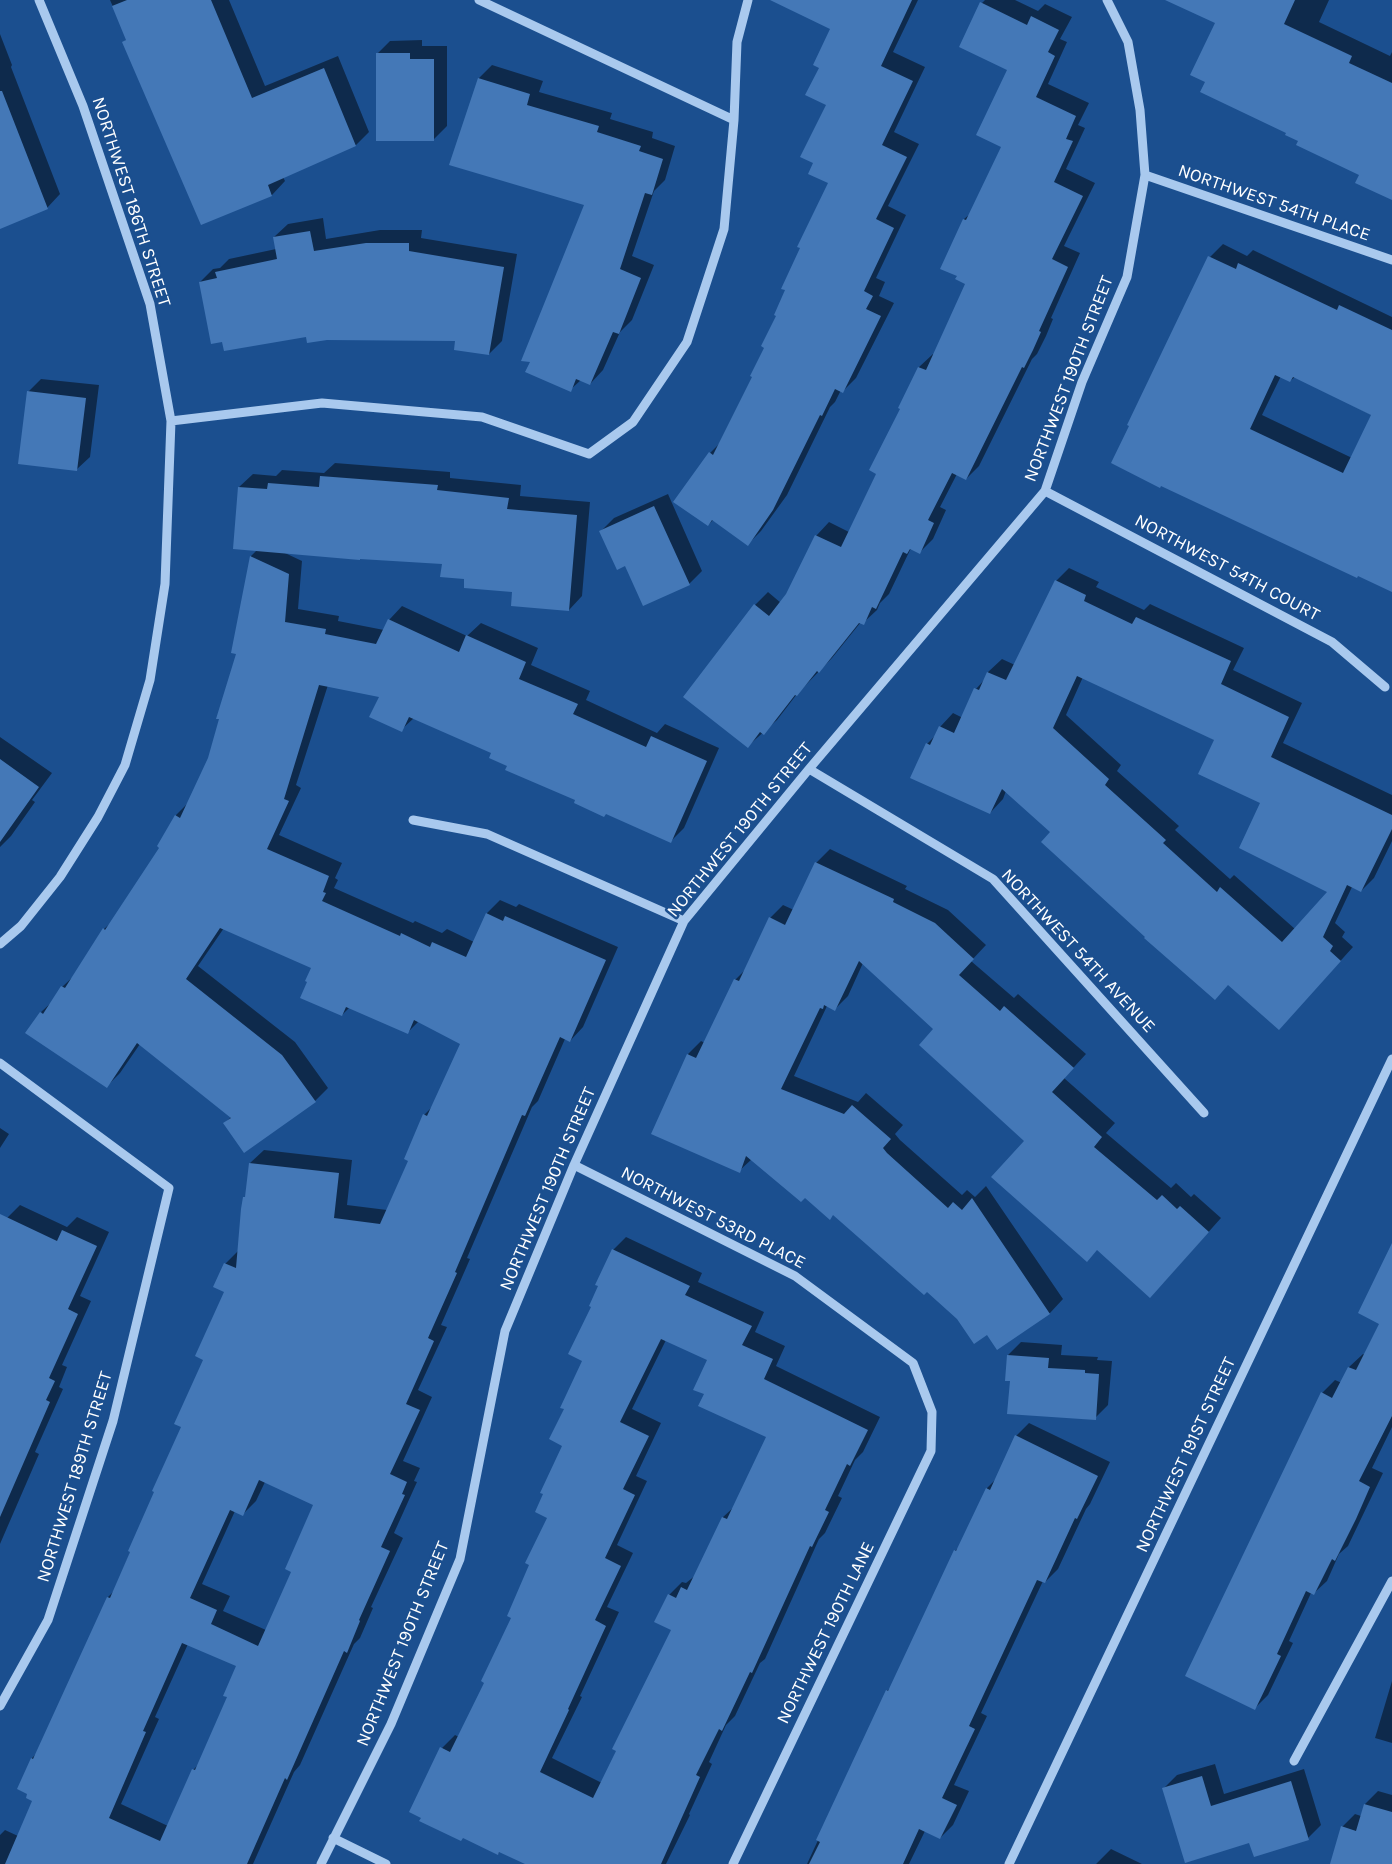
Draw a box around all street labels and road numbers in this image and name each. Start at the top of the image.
street label: NORTHWEST 186TH STREET [87,94,175,310]
street label: NORTHWEST 54TH PLACE [1175,160,1373,246]
street label: NORTHWEST 190TH STREET [1020,273,1118,485]
street label: NORTHWEST 54TH COURT [1131,510,1323,626]
street label: NORTHWEST 190TH STREET [663,738,817,922]
street label: NORTHWEST 54TH AVENUE [996,865,1160,1037]
street label: NORTHWEST 190TH STREET [495,1084,601,1294]
street label: NORTHWEST 53RD PLACE [617,1162,809,1274]
street label: NORTHWEST 191ST STREET [1131,1354,1241,1556]
street label: NORTHWEST 189TH STREET [33,1369,117,1585]
street label: NORTHWEST 190TH STREET [352,1538,454,1750]
street label: NORTHWEST 190TH LANE [772,1538,880,1728]

